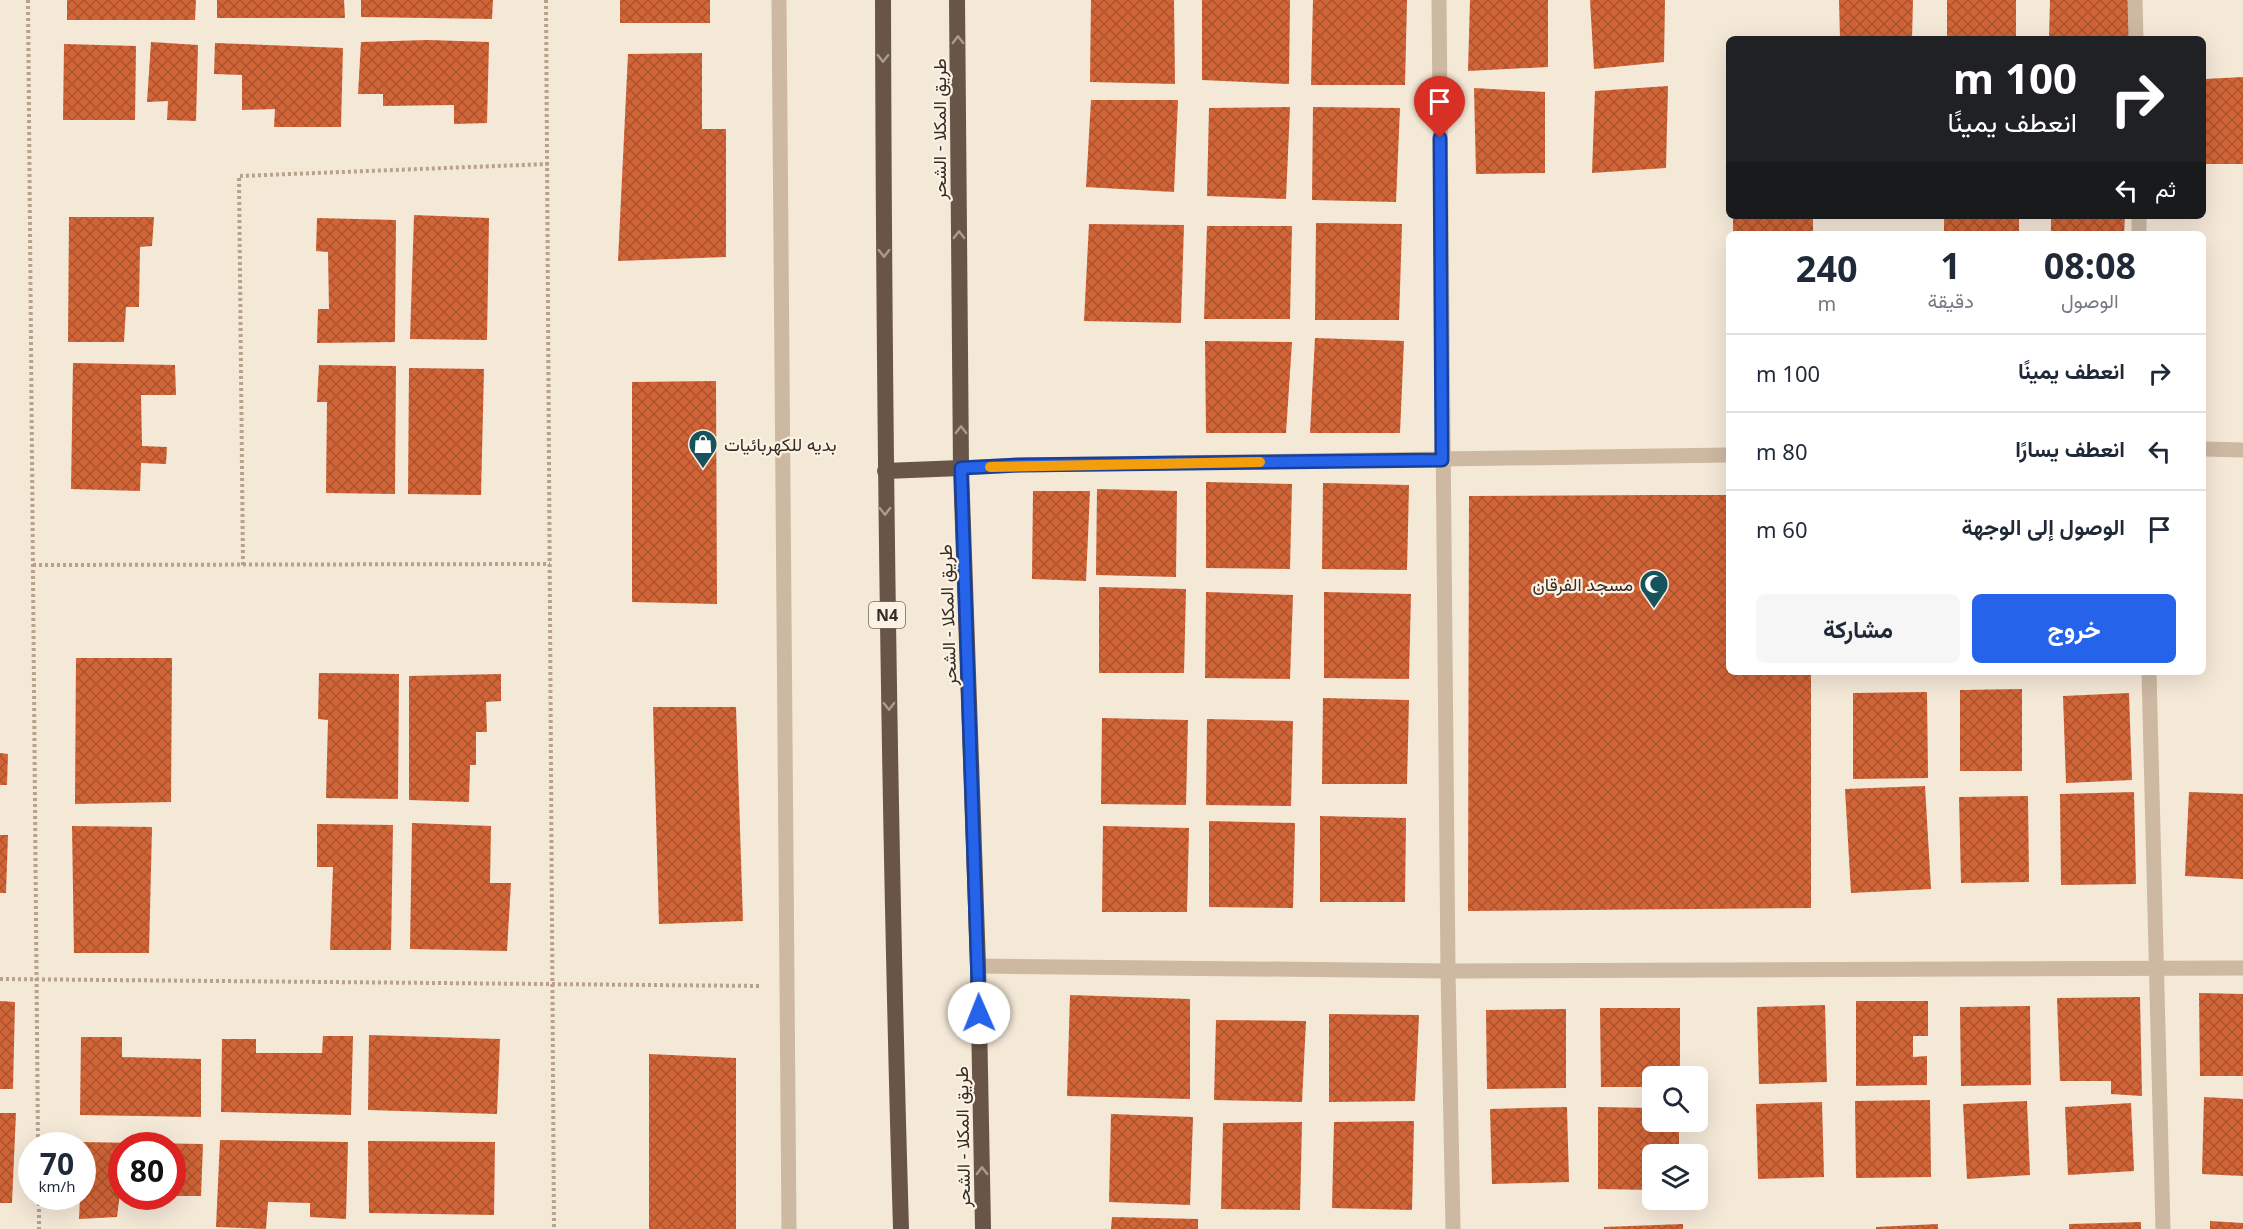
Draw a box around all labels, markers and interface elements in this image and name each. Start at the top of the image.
one-way arrow [951,35,964,44]
text: 100 m [1953,49,2077,106]
one-way arrow [877,54,889,63]
street label: طريق المكلا - الشحر [927,58,951,201]
icon: right [2098,60,2176,138]
pin [1414,76,1465,138]
icon: arrive [1423,85,1456,118]
text: انعطف يمينًا [1947,103,2077,140]
text: ثم [2155,173,2176,203]
icon: left [2110,174,2143,207]
one-way arrow [953,230,965,239]
text: 1 [1940,241,1961,290]
text: 08:08 [2044,241,2136,290]
text: 240 [1796,244,1858,293]
one-way arrow [878,249,890,258]
text: دقيقة [1928,287,1974,314]
text: الوصول [2061,287,2119,314]
text: m [1817,290,1836,317]
text: انعطف يمينًا [2018,355,2125,385]
icon: right [2143,357,2176,390]
text: 100 m [1756,358,1820,388]
one-way arrow [955,425,967,434]
shop icon: بديه للكهربائيات [687,428,719,470]
place label: بديه للكهربائيات [724,432,837,456]
text: انعطف يسارًا [2015,433,2125,463]
icon: left [2143,435,2176,468]
text: 80 m [1756,436,1807,466]
one-way arrow [879,507,892,516]
text: الوصول إلى الوجهة [1961,511,2125,541]
icon: arrive [2143,513,2176,546]
text: 60 m [1756,514,1807,544]
street label: طريق المكلا - الشحر [933,544,961,687]
mosque icon: مسجد الفرقان [1638,568,1670,610]
place label: مسجد الفرقان [1533,572,1633,596]
button: مشاركة [1756,594,1960,663]
button: خروج [1972,594,2176,663]
road number: N4 [869,602,905,628]
one-way arrow [883,702,895,711]
position arrow [947,981,1011,1045]
street label: طريق المكلا - الشحر [949,1066,975,1209]
map controls [1642,1066,1708,1210]
button: search [1642,1066,1708,1132]
speed limit sign: 80 [108,1132,186,1210]
text: 70 [40,1143,74,1184]
button: layers [1642,1144,1708,1210]
one-way arrow [975,1166,988,1175]
text: km/h [39,1176,75,1196]

